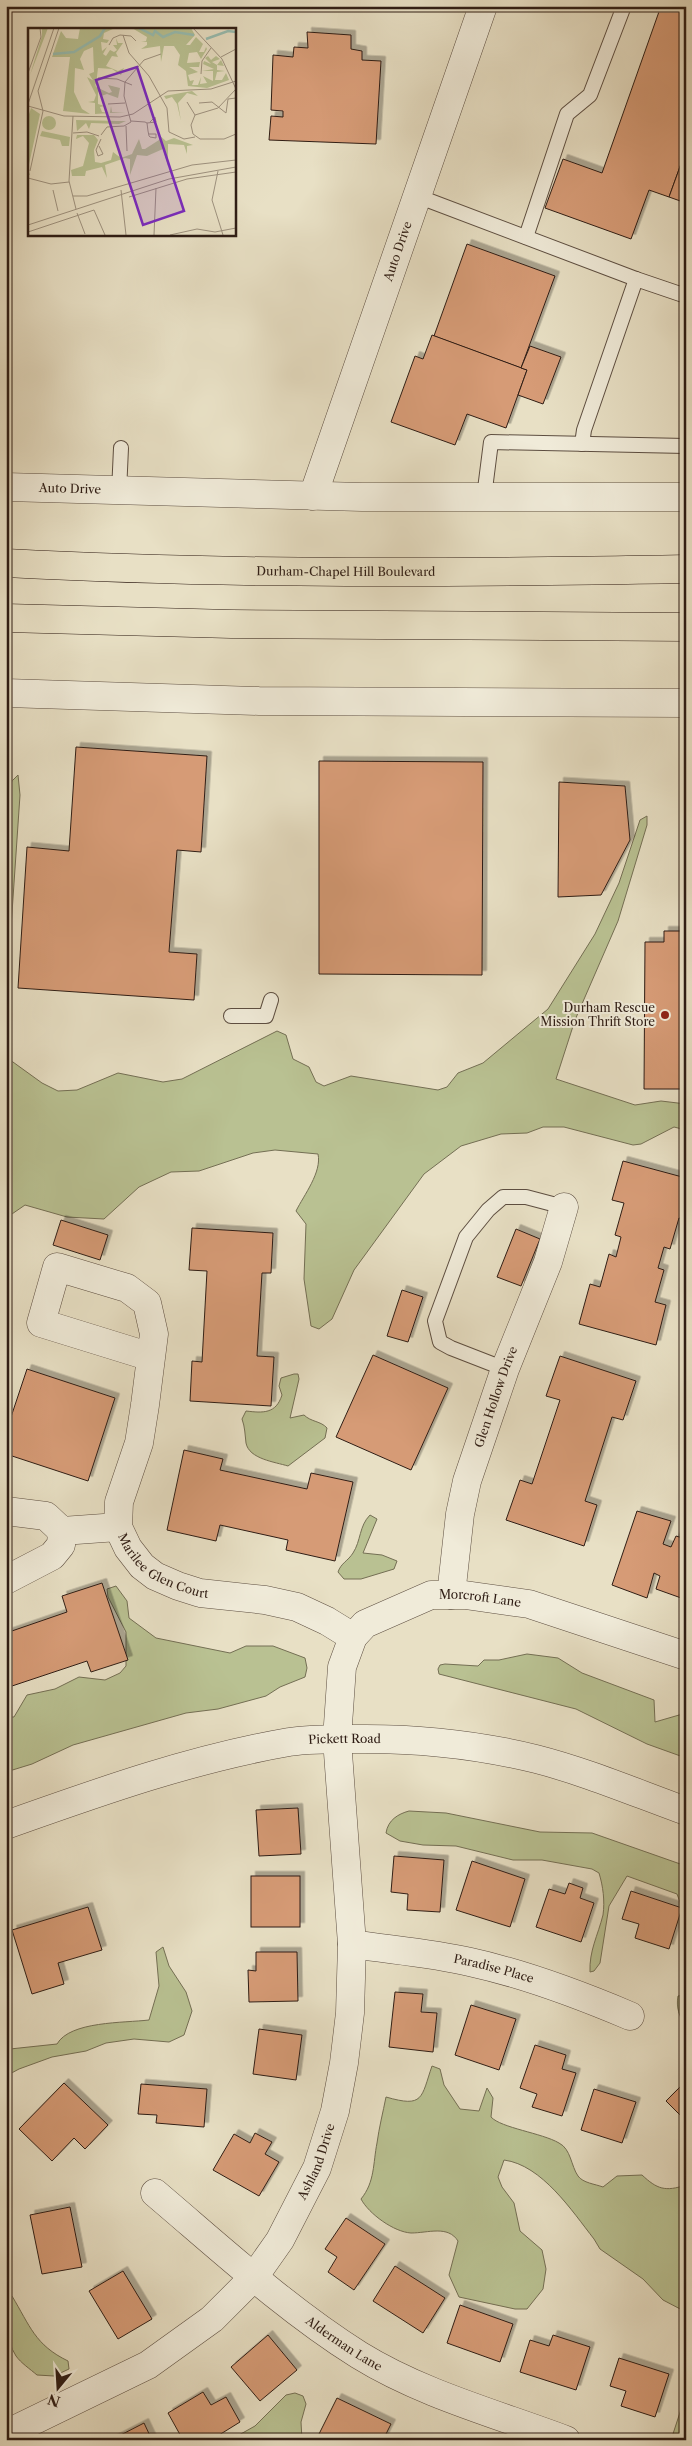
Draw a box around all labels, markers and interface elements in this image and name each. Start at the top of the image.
inset map [28,28,235,235]
street label: Auto Drive [380,219,415,284]
street label: Auto Drive [38,480,102,497]
street label: Durham-Chapel Hill Boulevard [256,563,436,579]
place label: Durham Rescue Mission Thrift Store [540,1000,655,1029]
marker: Durham Rescue Mission Thrift Store [659,1009,671,1021]
street label: Glen Hollow Drive [471,1344,520,1449]
street label: Marilee Glen Court [115,1531,210,1601]
street label: Morcroft Lane [439,1587,522,1610]
street label: Pickett Road [308,1731,382,1747]
street label: Paradise Place [452,1951,536,1986]
street label: Ashland Drive [294,2121,338,2203]
street label: Alderman Lane [302,2312,385,2374]
north arrow [32,2364,82,2414]
text: N [45,2390,63,2411]

